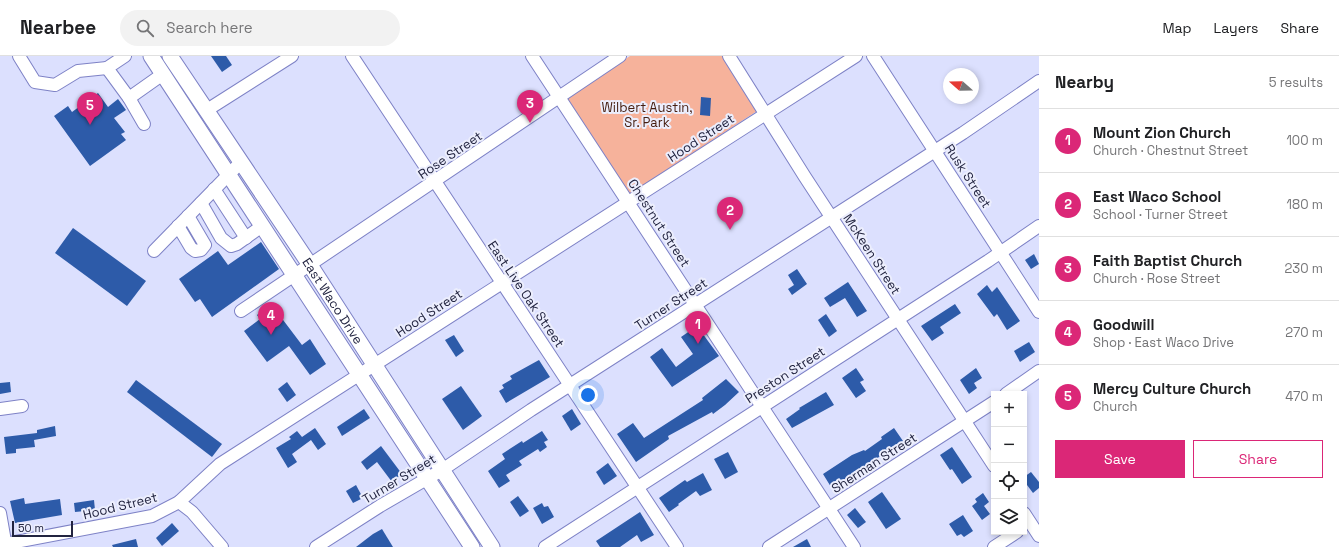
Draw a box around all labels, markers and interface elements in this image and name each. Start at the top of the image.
search box [120,10,400,46]
text: Nearbee [20,15,96,40]
icon: search [134,17,156,39]
text: Search here [166,18,253,37]
text: Map [1162,19,1192,37]
text: Layers [1214,19,1258,37]
text: Share [1280,19,1319,37]
north arrow [943,68,979,104]
text: Nearby [1055,71,1114,93]
text: 5 results [1269,74,1323,91]
pin: 3 [517,90,543,123]
pin: 5 [77,92,103,125]
park label: Wilbert Austin, Sr. Park [601,99,693,131]
street label: Hood Street [664,110,738,166]
text: Mount Zion Church [1093,123,1231,142]
street label: Rose Street [415,127,485,183]
text: 1 [1065,132,1071,149]
text: 100 m [1286,132,1323,149]
street label: Rusk Street [941,141,995,211]
text: Church · Chestnut Street [1093,142,1248,159]
street label: Chestnut Street [624,176,694,270]
text: East Waco School [1093,187,1221,206]
text: 2 [1064,196,1072,213]
text: 180 m [1287,196,1323,213]
pin: 2 [717,197,743,230]
text: School · Turner Street [1093,206,1228,223]
street label: McKeen Street [840,210,904,298]
street label: East Live Oak Street [484,237,568,351]
text: Faith Baptist Church [1093,251,1242,270]
street label: East Waco Drive [299,254,367,347]
text: 3 [1064,260,1072,277]
text: 230 m [1285,260,1323,277]
text: Church · Rose Street [1093,270,1221,287]
street label: Turner Street [632,274,711,334]
street label: Hood Street [392,285,466,341]
pin: 4 [258,302,284,335]
pin: 1 [685,311,711,344]
text: Goodwill [1093,315,1155,334]
text: 4 [1064,324,1072,341]
text: 270 m [1285,324,1323,341]
text: Shop · East Waco Drive [1093,334,1234,351]
street label: Preston Street [742,343,828,407]
text: Mercy Culture Church [1093,379,1251,398]
your location [578,385,598,405]
text: 5 [1064,388,1072,405]
text: 470 m [1285,388,1323,405]
map controls [991,391,1027,535]
button: + [991,391,1027,427]
text: Church [1093,398,1138,415]
button: − [991,427,1027,463]
street label: Sherman Street [828,429,920,497]
button: Save [1055,440,1185,478]
button: Share [1193,440,1323,478]
street label: Turner Street [359,450,439,508]
button: locate [991,463,1027,499]
street label: Hood Street [81,489,159,523]
button: layers [991,499,1027,535]
scale bar [12,519,73,538]
text: 50 m [18,521,44,535]

